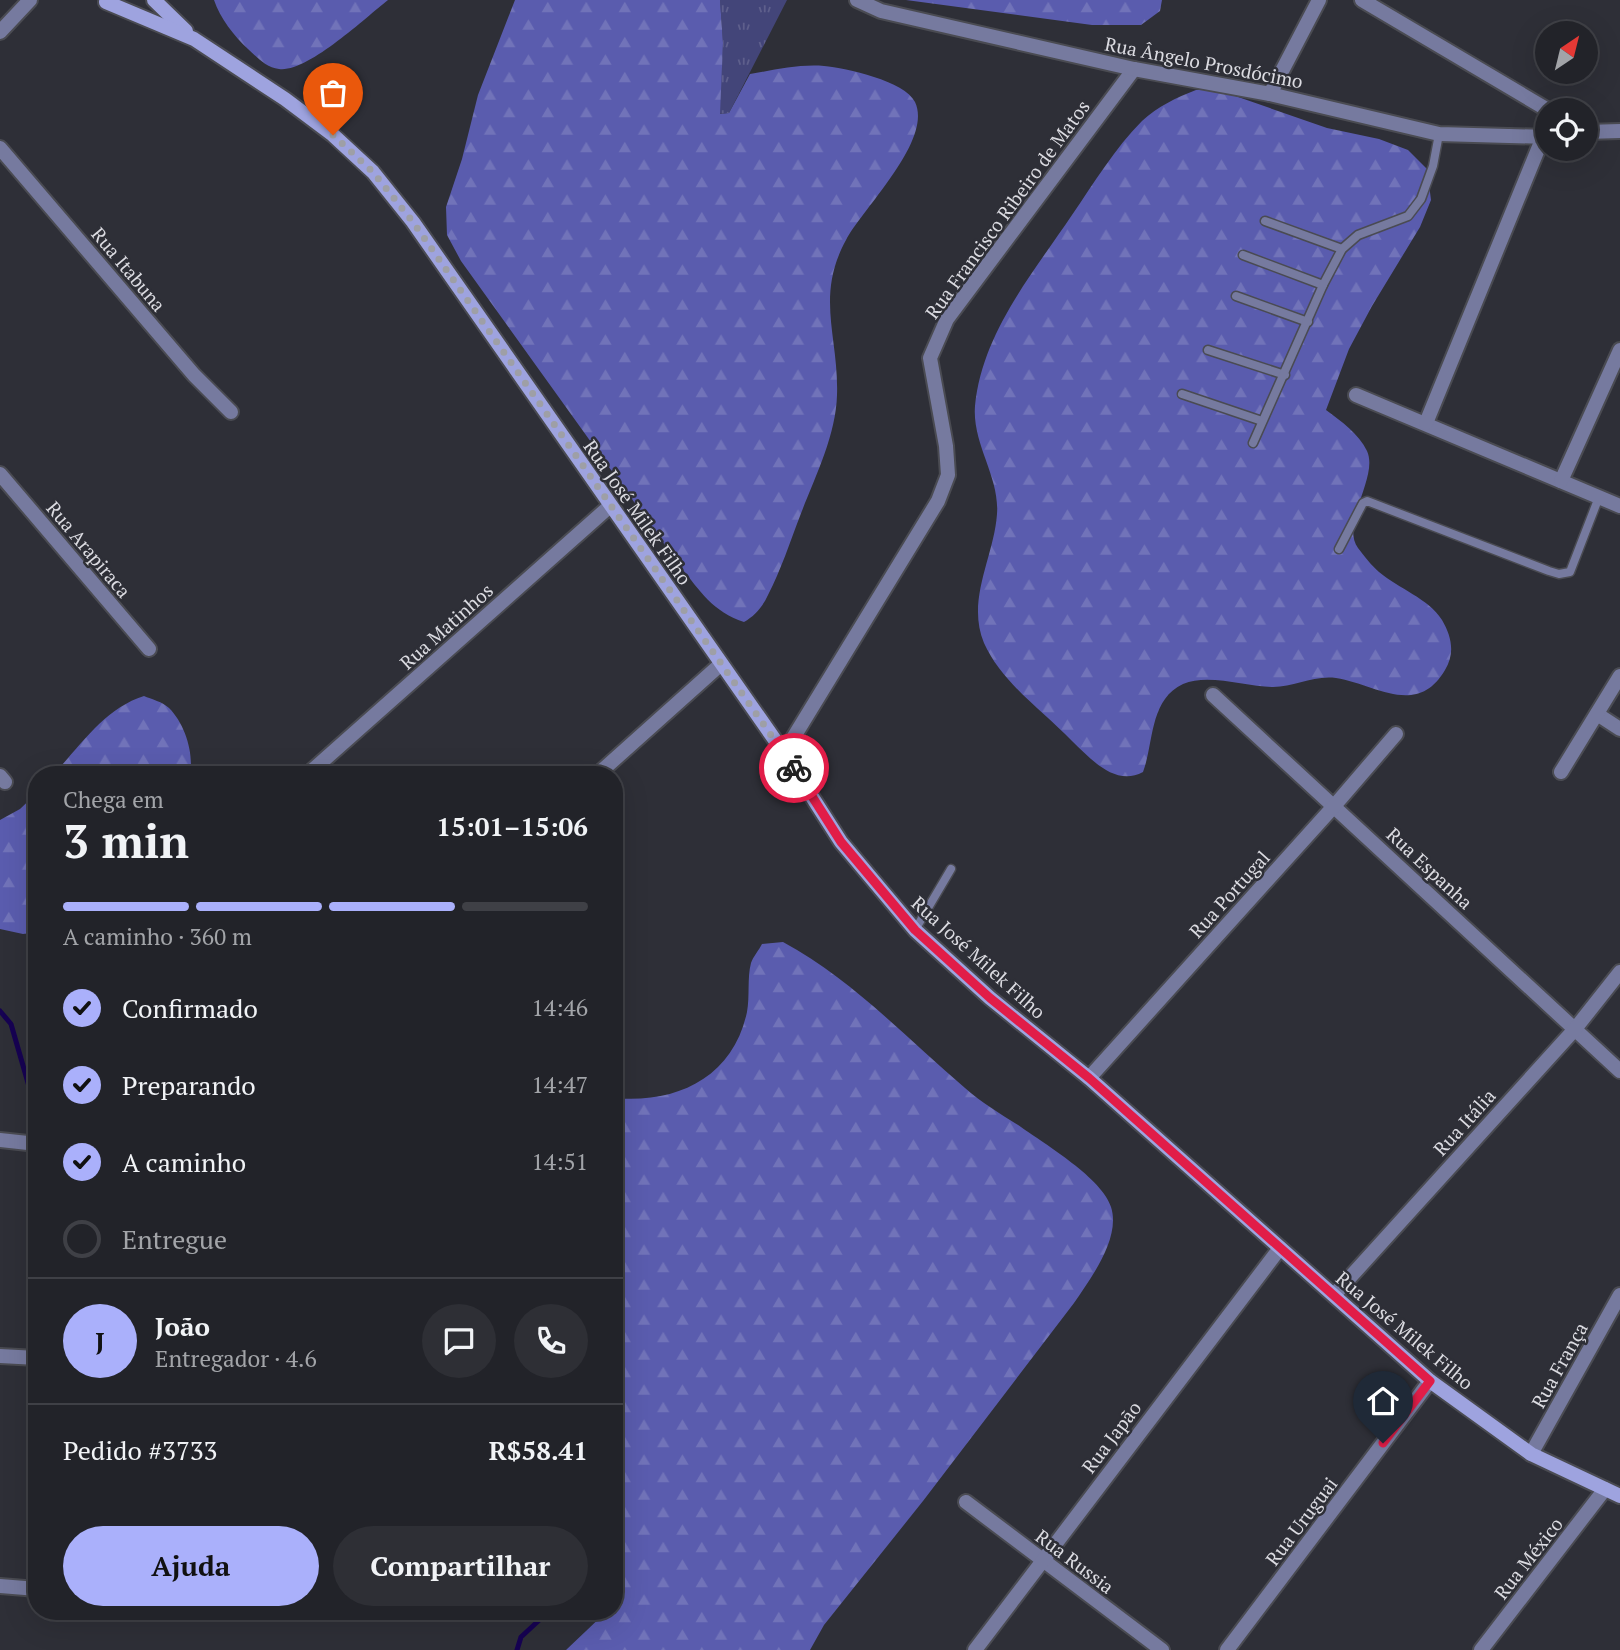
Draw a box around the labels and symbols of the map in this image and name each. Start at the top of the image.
north arrow [1535,21,1598,84]
street label: Rua Ângelo Prosdócimo [1103,31,1305,93]
pin [303,63,363,135]
street label: Rua Francisco Ribeiro de Matos [919,95,1095,323]
street label: Rua Itabuna [86,222,172,317]
street label: Rua José Milek Filho [578,434,698,590]
street label: Rua Arapiraca [41,496,137,603]
street label: Rua Matinhos [394,577,498,675]
courier [759,733,829,803]
street label: Rua Espanha [1382,822,1479,915]
street label: Rua Portugal [1183,845,1275,943]
street label: Rua José Milek Filho [907,890,1051,1024]
street label: Rua Itália [1427,1083,1501,1161]
street label: Rua José Milek Filho [1331,1265,1479,1395]
street label: Rua França [1525,1317,1593,1412]
pin [1353,1371,1413,1443]
street label: Rua Japão [1076,1396,1146,1478]
street label: Rua Uruguai [1260,1472,1342,1570]
street label: Rua México [1488,1512,1568,1604]
street label: Rua Russia [1031,1523,1120,1599]

